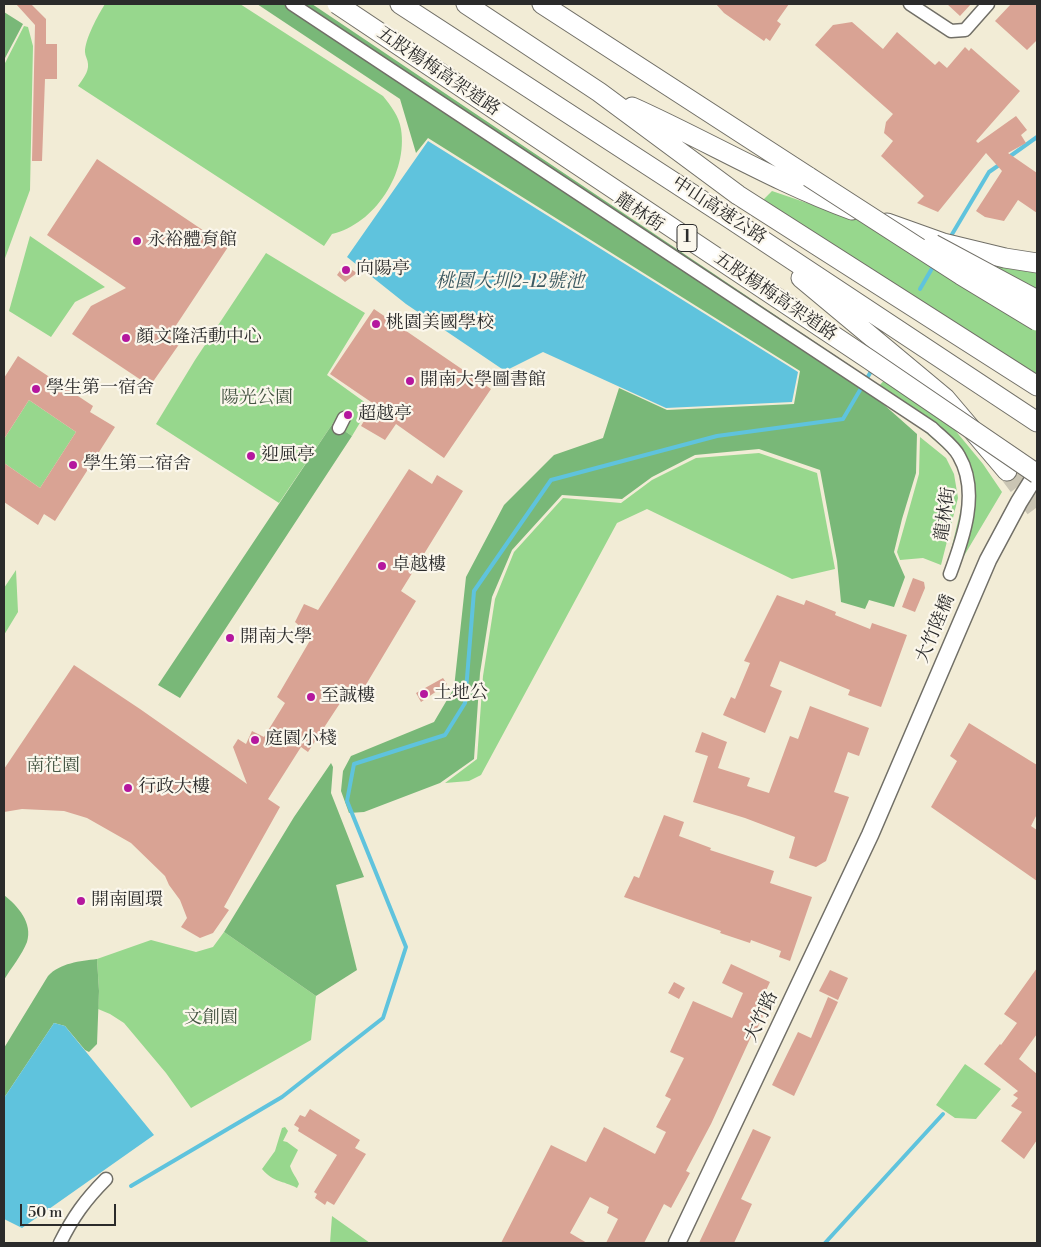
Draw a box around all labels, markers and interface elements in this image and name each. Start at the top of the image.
street label: 五股楊梅高架道路 [372,23,504,121]
street label: 中山高速公路 [668,173,770,249]
street label: 龍林街 [611,189,667,237]
road number: 1 [677,224,697,252]
place label: 永裕體育館 [147,230,237,252]
marker: 永裕體育館 [131,235,143,247]
street label: 五股楊梅高架道路 [709,248,841,346]
place label: 向陽亭 [356,259,410,281]
marker: 向陽亭 [340,264,352,276]
water label: 桃園大圳2-12號池 [435,271,585,293]
place label: 桃園美國學校 [386,313,494,335]
marker: 桃園美國學校 [370,318,382,330]
place label: 顏文隆活動中心 [136,327,262,349]
marker: 顏文隆活動中心 [120,332,132,344]
place label: 開南大學圖書館 [420,370,546,392]
marker: 開南大學圖書館 [404,375,416,387]
place label: 學生第一宿舍 [46,378,154,400]
marker: 學生第一宿舍 [30,383,42,395]
park label: 陽光公園 [221,388,293,410]
place label: 超越亭 [358,404,412,426]
marker: 超越亭 [342,409,354,421]
place label: 迎風亭 [261,445,315,467]
marker: 迎風亭 [245,450,257,462]
place label: 學生第二宿舍 [83,454,191,476]
marker: 學生第二宿舍 [67,459,79,471]
street label: 龍林街 [932,486,960,542]
place label: 卓越樓 [392,555,446,577]
marker: 卓越樓 [376,560,388,572]
street label: 大竹陸橋 [912,592,960,666]
place label: 開南大學 [240,627,312,649]
marker: 開南大學 [224,632,236,644]
place label: 土地公 [434,683,488,705]
place label: 至誠樓 [321,686,375,708]
marker: 土地公 [418,688,430,700]
marker: 至誠樓 [305,691,317,703]
place label: 庭園小棧 [265,729,337,751]
marker: 庭園小棧 [249,734,261,746]
park label: 南花園 [26,756,80,778]
place label: 行政大樓 [138,777,210,799]
marker: 行政大樓 [122,782,134,794]
place label: 開南圓環 [91,890,163,912]
marker: 開南圓環 [75,895,87,907]
street label: 大竹路 [741,988,783,1046]
park label: 文創園 [184,1008,238,1030]
scale bar [22,1194,119,1226]
text: 50 m [28,1203,62,1222]

